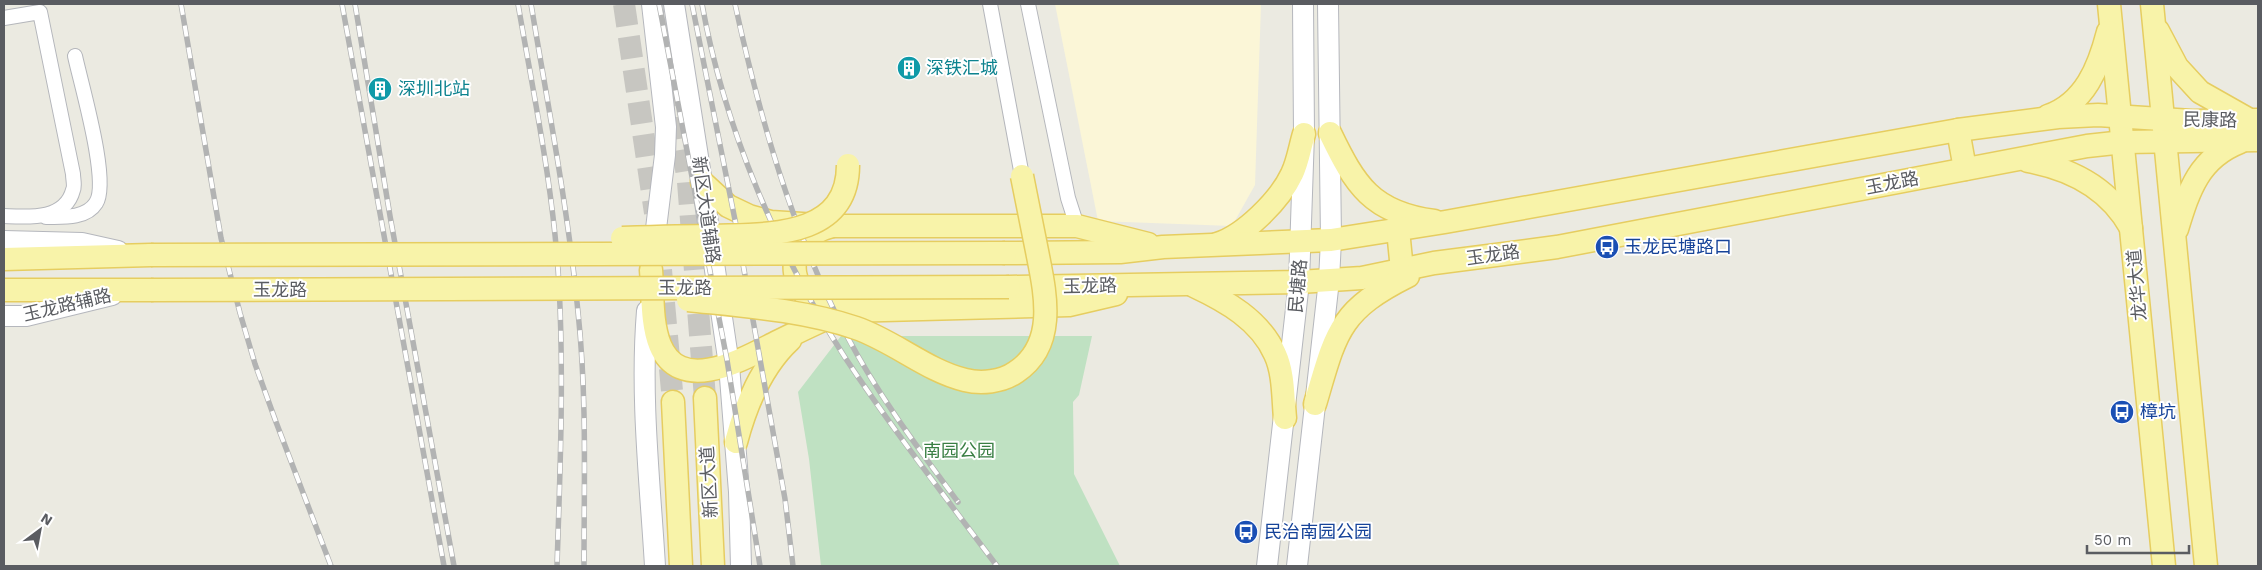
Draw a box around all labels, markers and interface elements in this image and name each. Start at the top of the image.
building icon: 深铁汇城 [896,55,922,81]
place label: 深铁汇城 [926,57,998,78]
building icon: 深圳北站 [367,76,393,102]
place label: 深圳北站 [398,78,470,99]
street label: 民康路 [2183,109,2237,130]
street label: 新区大道辅路 [689,155,724,265]
street label: 玉龙路 [1863,167,1920,198]
bus stop icon: 玉龙民塘路口 [1594,234,1620,260]
place label: 玉龙民塘路口 [1624,236,1732,257]
street label: 玉龙路 [1465,240,1521,269]
street label: 龙华大道 [2123,248,2150,322]
street label: 民塘路 [1285,258,1310,314]
street label: 玉龙路 [1063,275,1117,296]
street label: 玉龙路 [658,277,712,298]
street label: 玉龙路 [253,279,307,300]
street label: 玉龙路辅路 [21,284,113,325]
bus stop icon: 樟坑 [2109,399,2135,425]
place label: 樟坑 [2140,401,2176,422]
park label: 南园公园 [923,440,995,461]
street label: 新区大道 [696,446,721,519]
north arrow [15,505,65,555]
text: N [38,509,56,529]
bus stop icon: 民治南园公园 [1233,519,1259,545]
place label: 民治南园公园 [1264,521,1372,542]
scale bar [2087,522,2190,554]
text: 50 m [2094,531,2131,549]

